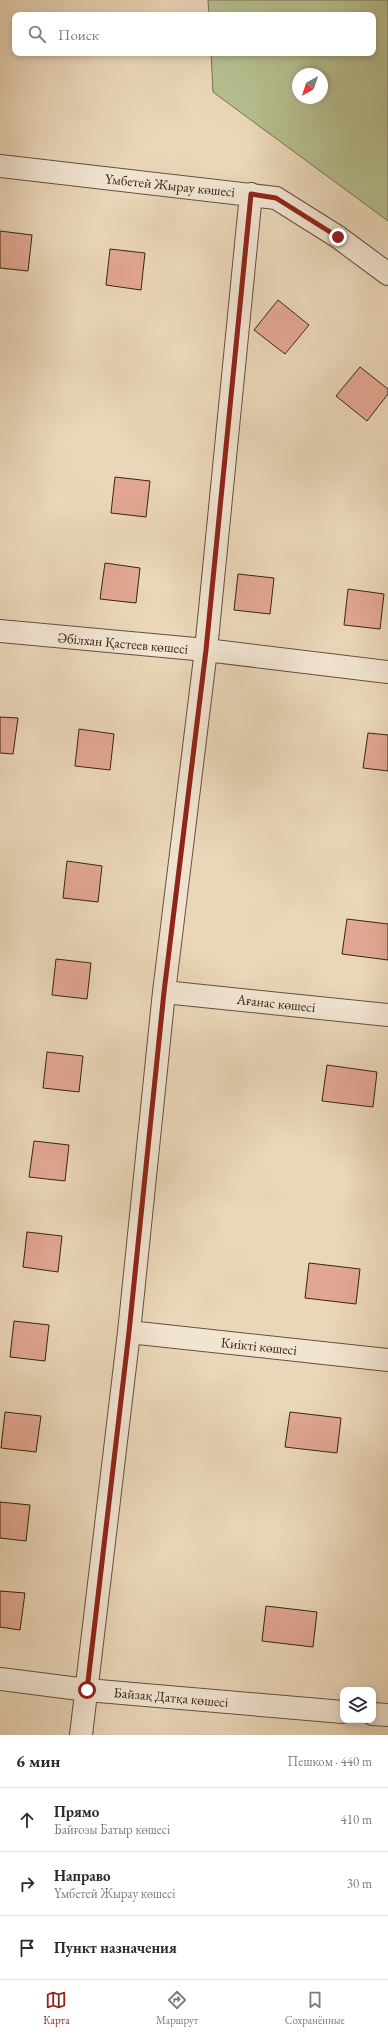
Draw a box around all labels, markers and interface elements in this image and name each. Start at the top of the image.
search box [12,12,376,56]
icon: search [26,23,48,45]
text: Поиск [58,25,99,44]
north arrow [292,68,328,104]
street label: Үмбетей Жырау көшесі [104,169,237,201]
route end [329,228,347,246]
street label: Әбілхан Қастеев көшесі [57,628,190,658]
street label: Ағанас көшесі [235,990,317,1016]
street label: Киікті көшесі [220,1333,298,1359]
route start [78,1681,96,1699]
street label: Байзақ Датқа көшесі [113,1683,230,1711]
map controls [340,1687,376,1723]
button: layers [340,1687,376,1723]
text: 6 мин [16,1750,60,1772]
text: Пешком · 440 m [288,1753,372,1770]
text: Прямо [54,1802,99,1821]
icon: ahead [16,1809,38,1831]
text: 410 m [341,1811,372,1828]
text: Байғозы Батыр көшесі [54,1821,170,1838]
text: Направо [54,1866,111,1885]
icon: right [16,1873,38,1895]
text: 30 m [347,1875,372,1892]
text: Үмбетей Жырау көшесі [54,1885,176,1902]
icon: arrive [16,1937,38,1959]
text: Пункт назначения [54,1938,177,1957]
tab: Карта [43,1989,70,2027]
tab: Маршрут [156,1989,198,2027]
tab: Сохранённые [285,1989,345,2027]

